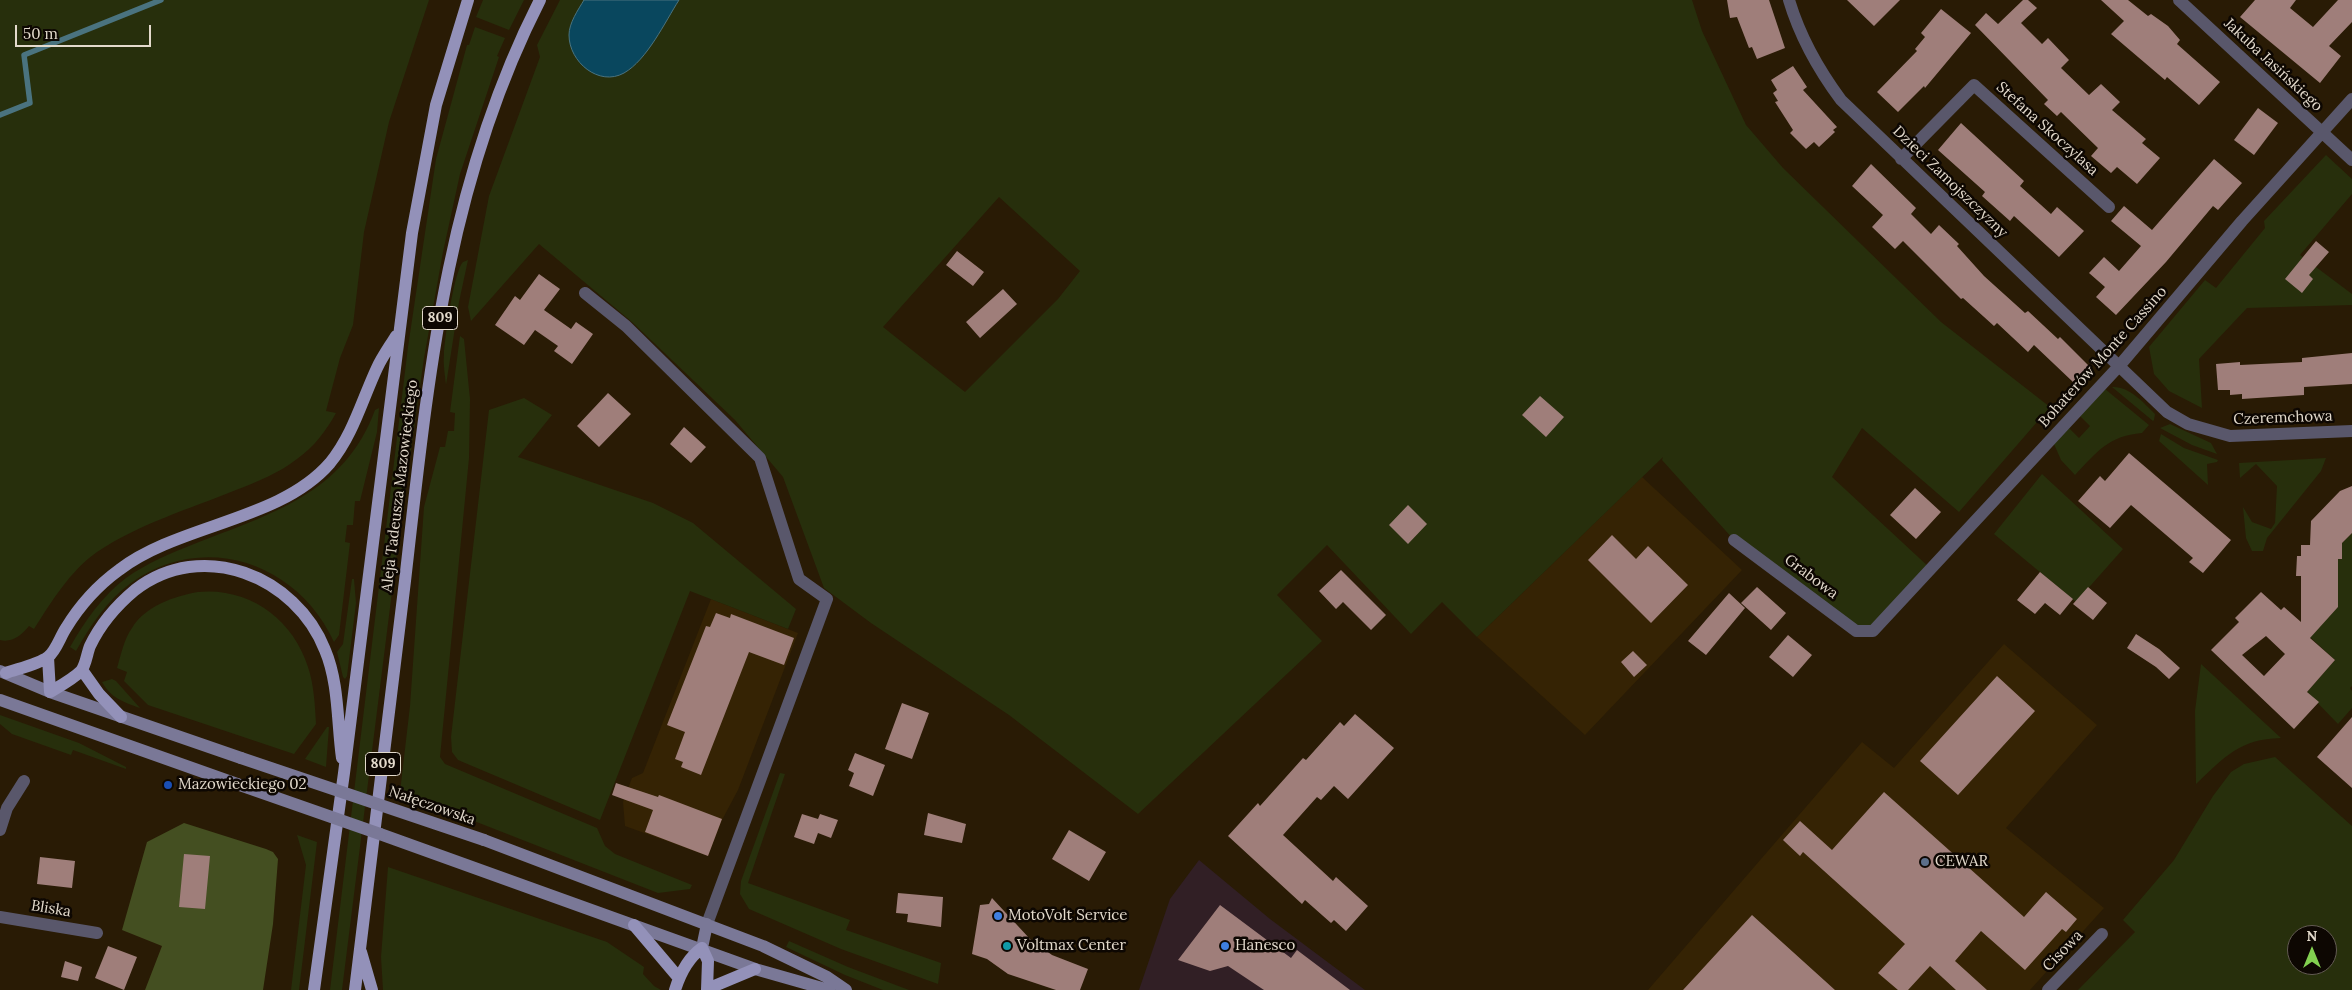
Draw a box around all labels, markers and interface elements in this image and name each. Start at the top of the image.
scale bar [18,15,154,47]
street label: Jakuba Jasińskiego [2220,15,2326,115]
text: 50 m [23,24,58,43]
street label: Stefana Skoczylasa [1992,78,2102,180]
street label: Dzieci Zamojszczyzny [1889,122,2011,242]
street label: Bohaterów Monte Cassino [2035,283,2171,431]
road number: 809 [422,306,458,330]
street label: Aleja Tadeusza Mazowieckiego [378,379,422,593]
street label: Czeremchowa [2233,407,2333,429]
street label: Grabowa [1781,551,1841,603]
road number: 809 [366,752,400,776]
place label: Mazowieckiego 02 [178,776,307,794]
marker: Mazowieckiego 02 [162,779,174,791]
street label: Nałęczowska [386,783,478,829]
place label: CEWAR [1935,853,1988,871]
marker: CEWAR [1919,856,1931,868]
street label: Bliska [30,897,72,921]
place label: MotoVolt Service [1008,907,1127,925]
marker: MotoVolt Service [992,910,1004,922]
north arrow [2287,925,2337,975]
street label: Cisowa [2039,927,2087,975]
text: N [2307,927,2317,945]
place label: Voltmax Center [1017,937,1126,955]
place label: Hanesco [1235,937,1295,955]
marker: Voltmax Center [1001,940,1013,952]
marker: Hanesco [1219,940,1231,952]

